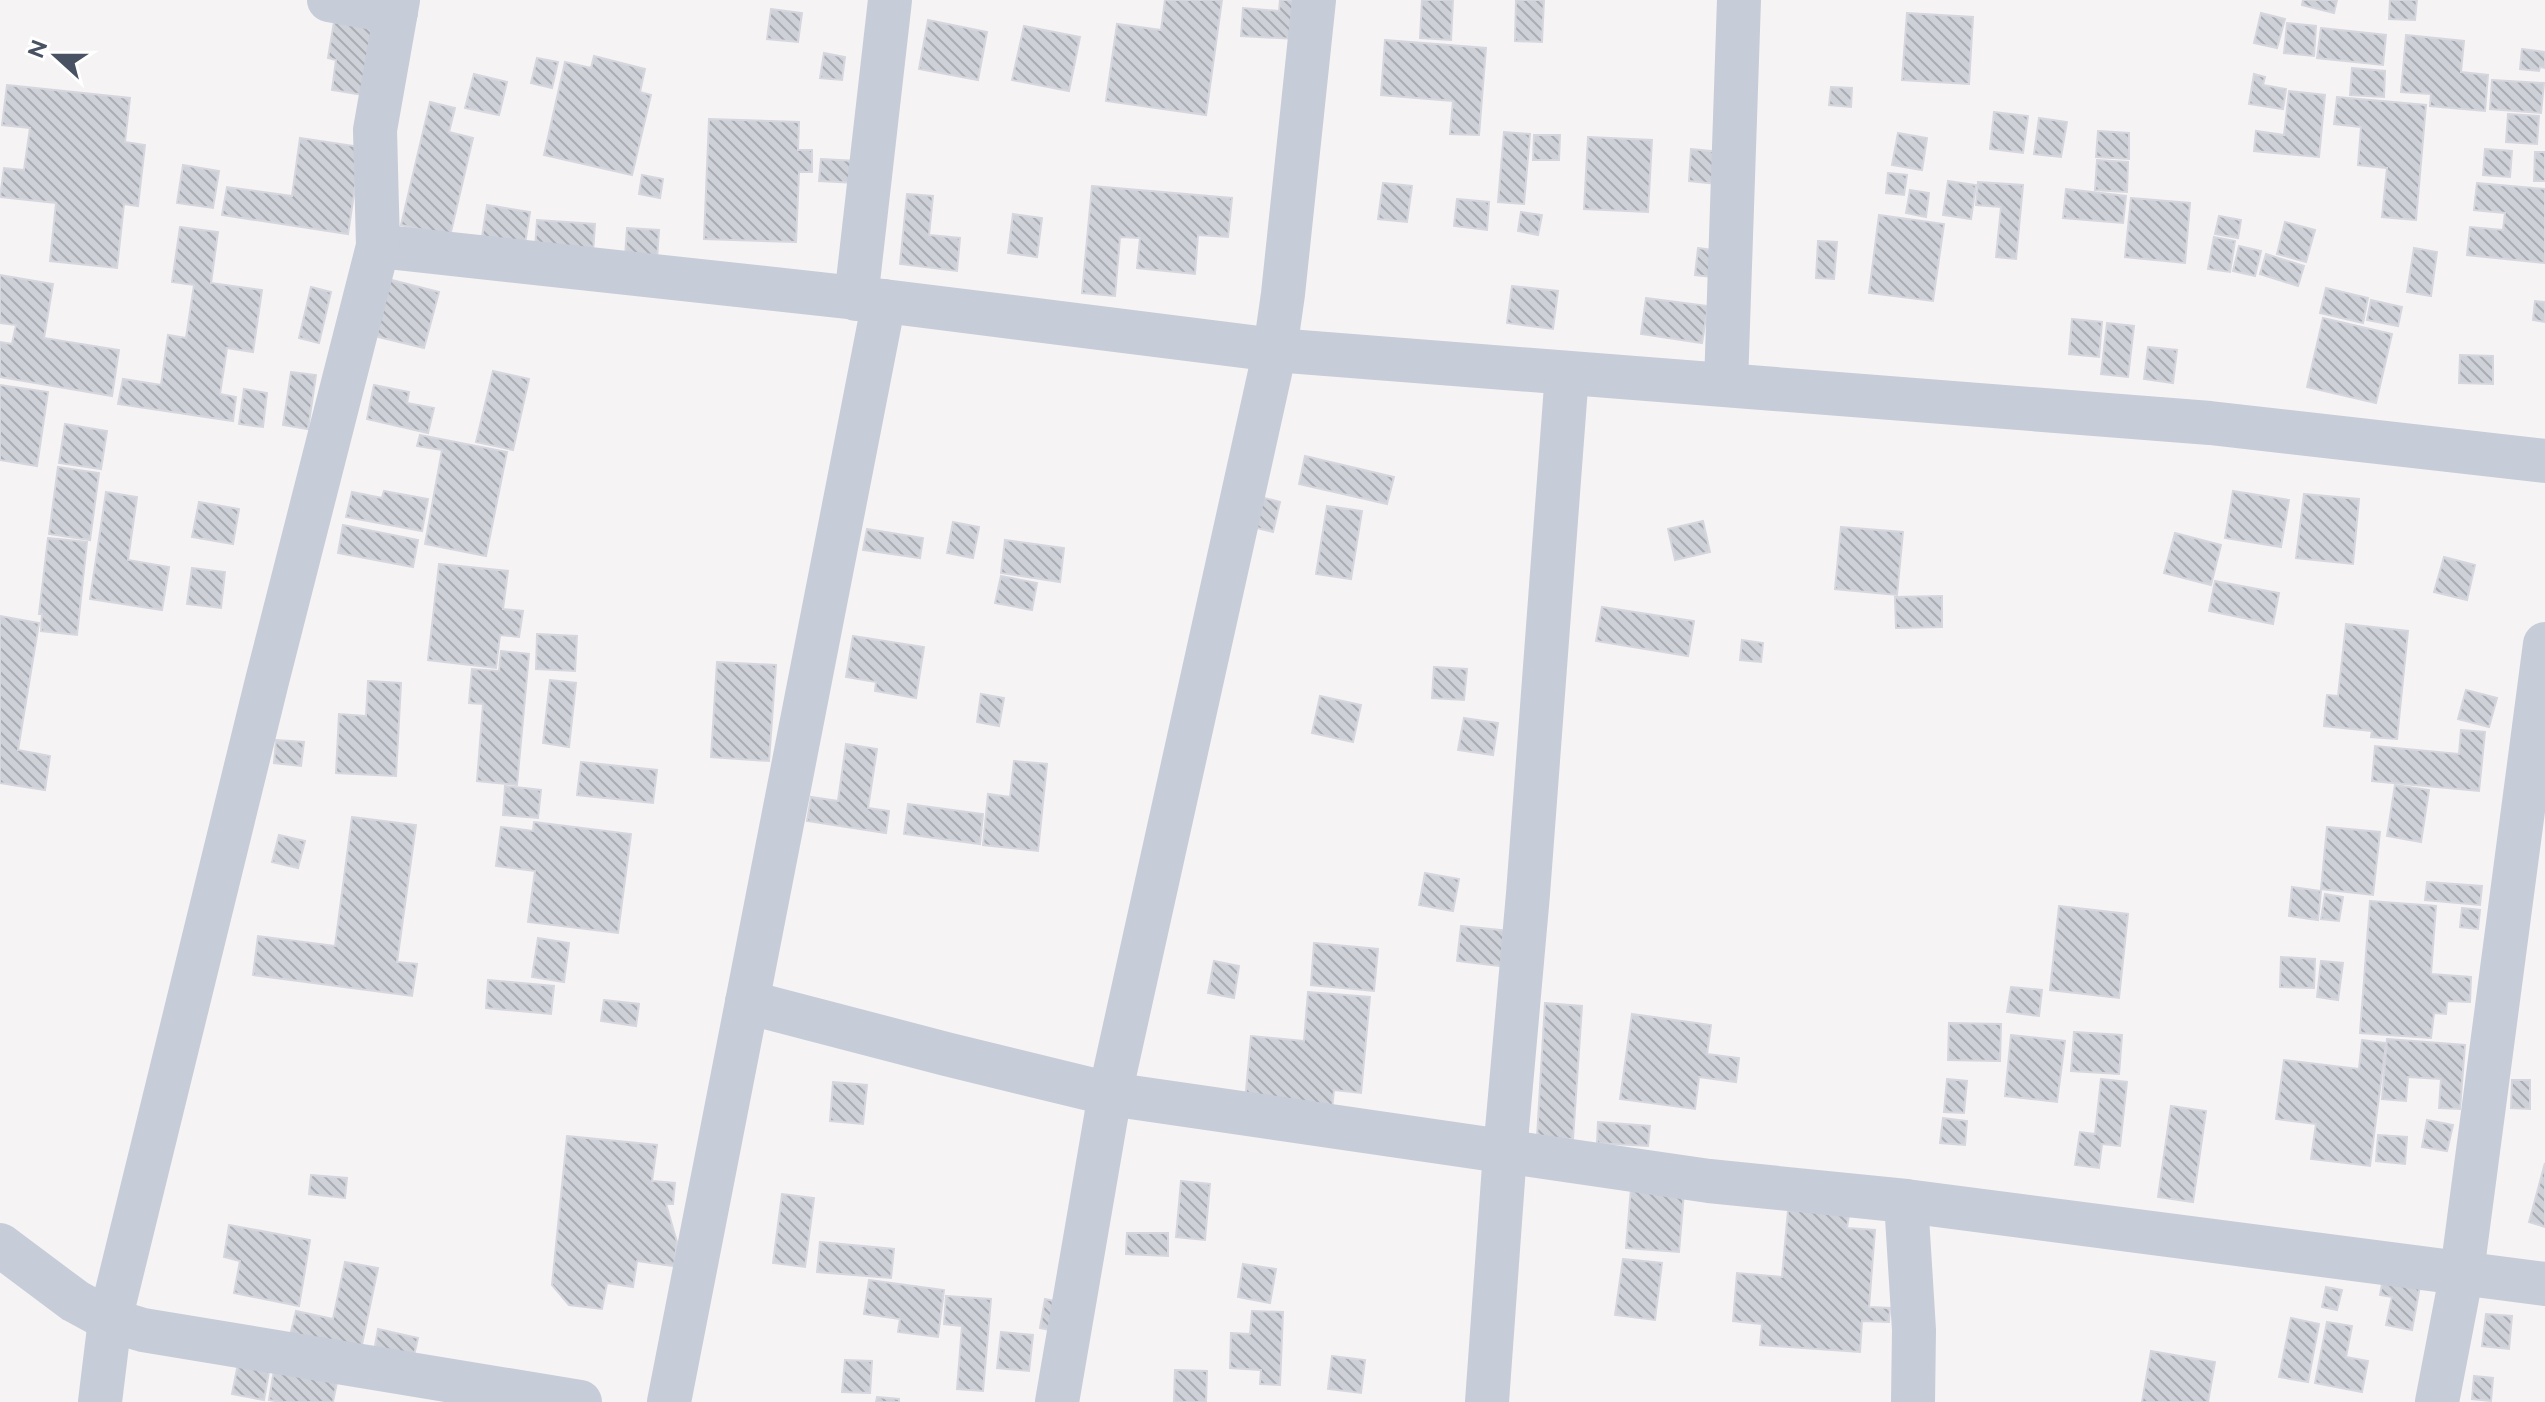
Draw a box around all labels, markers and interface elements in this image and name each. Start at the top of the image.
north arrow [16,16,96,96]
text: N [22,36,52,61]

